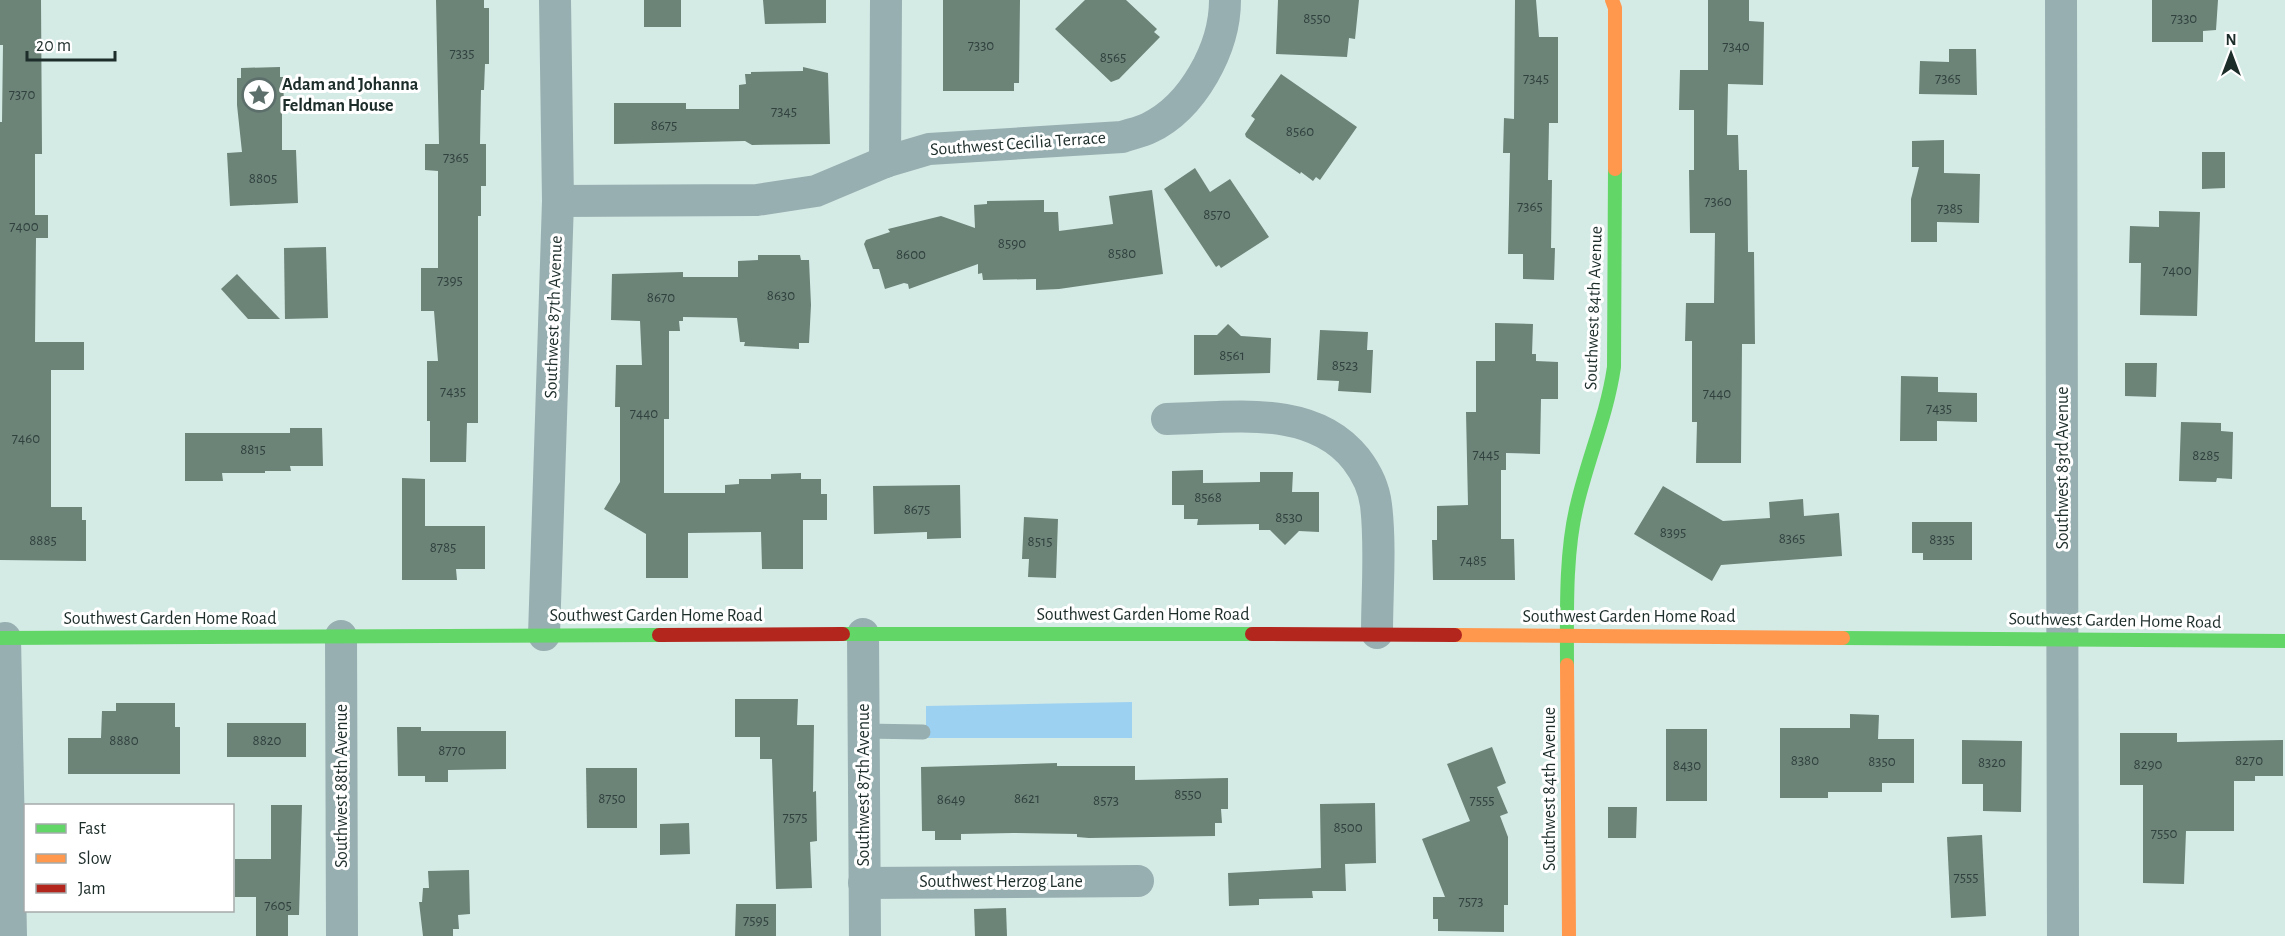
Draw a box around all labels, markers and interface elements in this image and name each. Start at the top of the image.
house number: 8550 [1303,11,1331,26]
house number: 7330 [2171,11,2197,26]
scale bar [27,24,116,62]
north arrow [2201,24,2261,84]
text: N [2225,32,2237,48]
text: 20 m [36,37,71,55]
house number: 7330 [968,38,994,53]
house number: 7340 [1722,39,1750,54]
house number: 7335 [450,46,474,61]
house number: 8565 [1100,50,1126,65]
house number: 7345 [1523,71,1549,86]
house number: 7365 [1935,71,1961,86]
place label: Adam and Johanna Feldman House [282,76,419,115]
place icon: Adam and Johanna Feldman House [241,77,277,113]
house number: 7370 [9,87,35,102]
house number: 7345 [771,104,797,119]
house number: 8675 [651,118,677,133]
house number: 8560 [1286,124,1314,139]
street label: Southwest Cecilia Terrace [930,129,1106,159]
house number: 7365 [443,150,469,165]
house number: 8805 [249,171,277,186]
house number: 7360 [1704,194,1732,209]
house number: 7365 [1517,199,1543,214]
house number: 7385 [1937,201,1963,216]
house number: 8570 [1203,207,1231,222]
house number: 7400 [9,219,39,234]
street label: Southwest 84th Avenue [1582,226,1606,390]
street label: Southwest 87th Avenue [542,235,566,399]
house number: 8590 [998,236,1026,251]
house number: 8580 [1108,246,1136,261]
house number: 8600 [896,247,926,262]
house number: 7400 [2162,263,2192,278]
house number: 7395 [437,273,463,288]
house number: 8630 [767,288,795,303]
house number: 8670 [647,290,675,305]
house number: 8561 [1219,348,1245,363]
house number: 8523 [1332,358,1358,373]
house number: 7435 [440,384,466,399]
house number: 7440 [1703,386,1731,401]
street label: Southwest 83rd Avenue [2054,387,2072,549]
house number: 7435 [1926,401,1952,416]
house number: 7440 [630,406,658,421]
house number: 7460 [12,431,40,446]
house number: 8815 [240,442,266,457]
house number: 7445 [1473,447,1499,462]
house number: 8285 [2192,448,2220,463]
house number: 8568 [1194,490,1222,505]
house number: 8675 [904,502,930,517]
house number: 8530 [1275,510,1303,525]
house number: 8395 [1660,525,1686,540]
house number: 8365 [1779,531,1805,546]
house number: 8335 [1929,532,1955,547]
house number: 8885 [29,533,57,548]
house number: 8515 [1028,534,1052,549]
house number: 8785 [430,540,456,555]
house number: 7485 [1460,553,1486,568]
street label: Southwest Garden Home Road [1037,606,1249,624]
street label: Southwest Garden Home Road [550,607,762,625]
street label: Southwest Garden Home Road [1523,608,1735,626]
street label: Southwest Garden Home Road [64,610,276,628]
street label: Southwest Garden Home Road [2008,610,2222,632]
street label: Southwest 87th Avenue [855,703,873,867]
street label: Southwest 88th Avenue [333,704,351,868]
street label: Southwest 84th Avenue [1541,707,1559,871]
house number: 8880 [109,733,139,748]
house number: 8820 [253,733,282,748]
house number: 8770 [438,743,466,758]
house number: 8380 [1791,753,1819,768]
house number: 8270 [2235,753,2263,768]
house number: 8350 [1868,754,1896,769]
house number: 8320 [1978,755,2006,770]
house number: 8290 [2134,757,2163,772]
house number: 8430 [1673,758,1701,773]
house number: 8550 [1174,787,1202,802]
house number: 8750 [598,791,626,806]
house number: 8621 [1014,791,1040,806]
house number: 8649 [937,792,965,807]
house number: 8573 [1093,793,1119,808]
house number: 7555 [1469,793,1495,808]
legend [24,804,234,912]
house number: 7575 [782,810,808,825]
text: Fast [78,820,106,838]
house number: 8500 [1333,820,1363,835]
house number: 7550 [2151,826,2177,841]
text: Slow [78,850,111,868]
house number: 7555 [1953,870,1979,885]
street label: Southwest Herzog Lane [919,873,1083,891]
text: Jam [78,880,106,898]
house number: 7573 [1459,894,1483,909]
house number: 7605 [264,898,292,913]
house number: 7595 [743,913,769,928]

